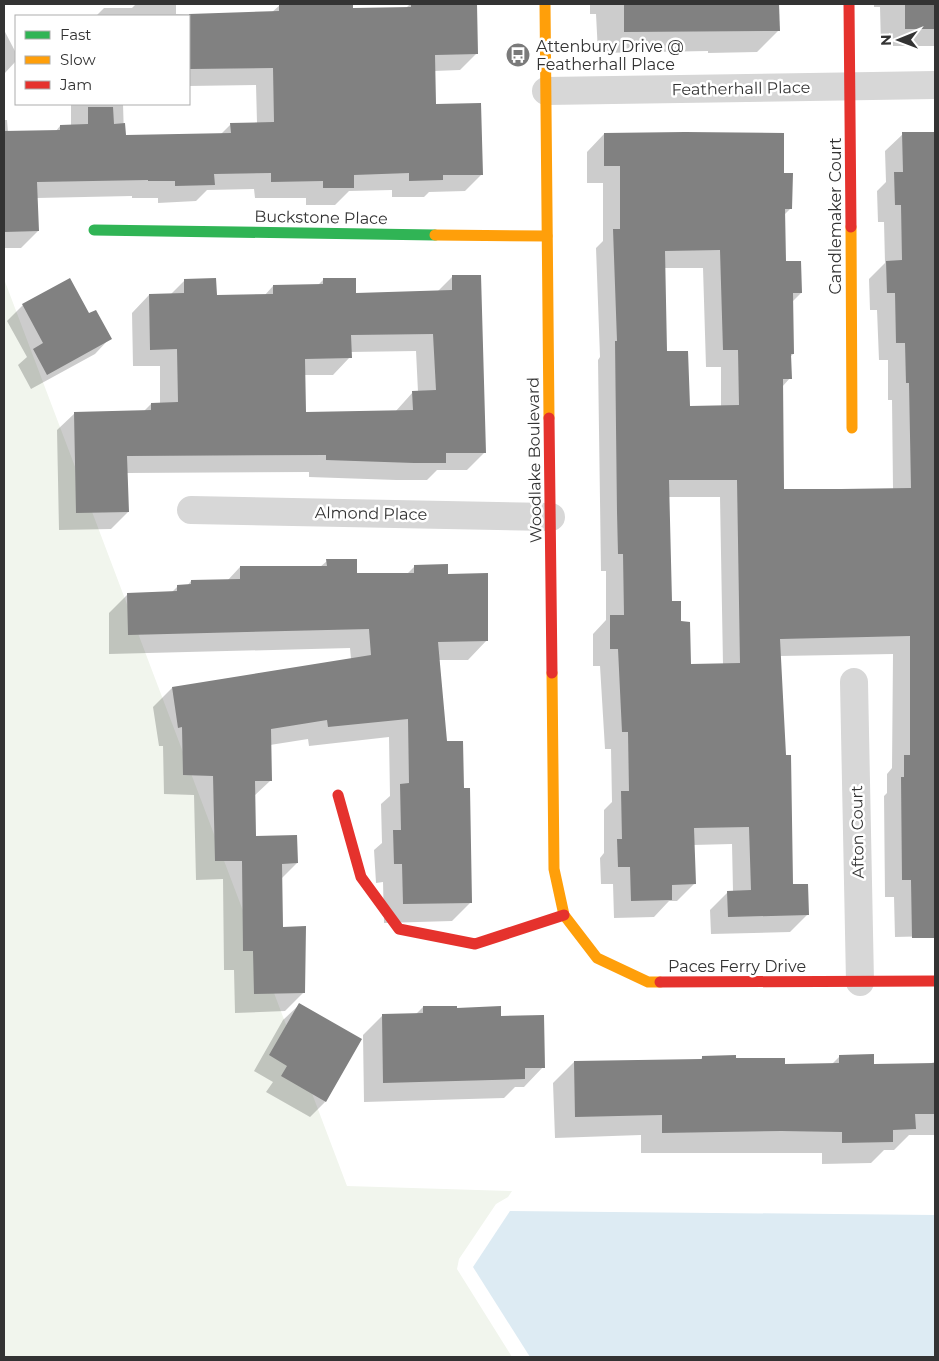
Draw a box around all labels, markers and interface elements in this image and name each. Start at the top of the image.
legend [15,15,190,105]
north arrow [874,15,924,65]
text: Fast [60,25,91,44]
text: N [877,34,895,46]
place label: Attenbury Drive @ Featherhall Place [536,37,684,74]
bus stop icon: Attenbury Drive @ Featherhall Place [505,42,531,68]
text: Slow [60,50,96,69]
text: Jam [59,75,92,94]
street label: Featherhall Place [671,78,811,99]
street label: Candlemaker Court [826,137,845,295]
street label: Buckstone Place [254,207,388,228]
street label: Woodlake Boulevard [524,377,545,543]
street label: Almond Place [315,503,427,524]
street label: Afton Court [847,785,868,879]
street label: Paces Ferry Drive [668,957,806,976]

